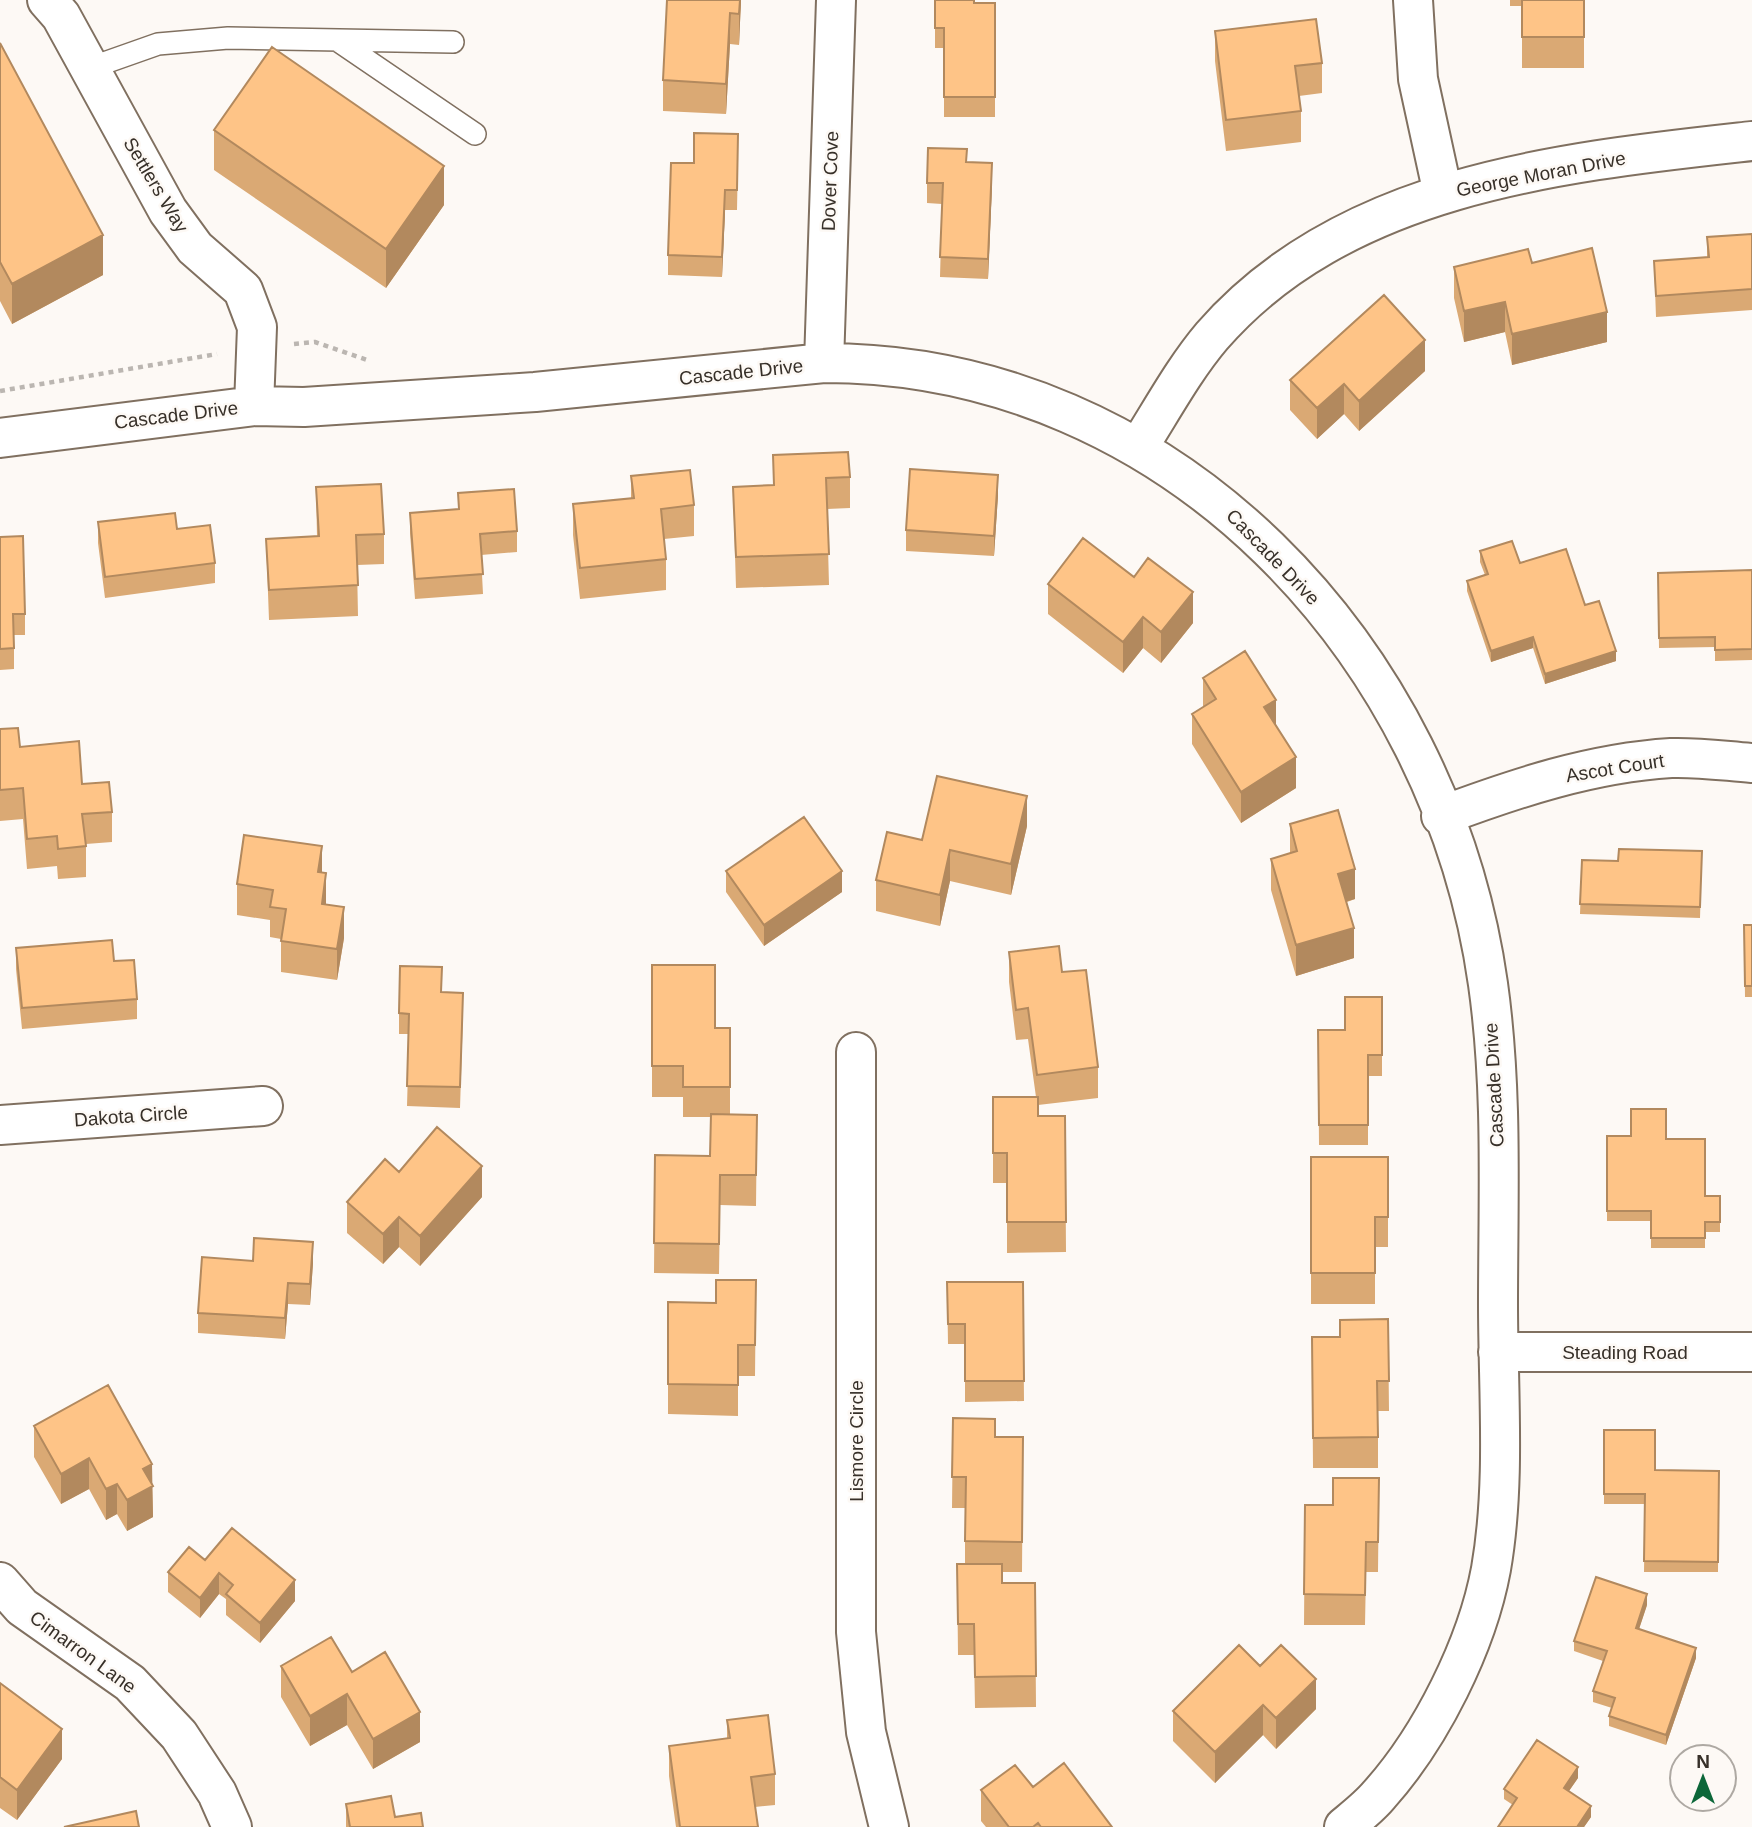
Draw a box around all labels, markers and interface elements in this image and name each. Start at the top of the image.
street label: Dover Cove [818,131,842,231]
street label: Settlers Way [119,134,193,237]
street label: George Moran Drive [1455,147,1627,201]
street label: Cascade Drive [678,355,804,389]
street label: Cascade Drive [113,397,239,433]
street label: Cascade Drive [1222,505,1324,609]
street label: Ascot Court [1564,750,1666,786]
street label: Cascade Drive [1480,1022,1508,1148]
street label: Dakota Circle [73,1102,189,1130]
street label: Steading Road [1562,1342,1688,1363]
street label: Lismore Circle [846,1380,867,1502]
street label: Cimarron Lane [26,1607,140,1697]
north arrow [1668,1743,1738,1813]
text: N [1696,1751,1710,1772]

